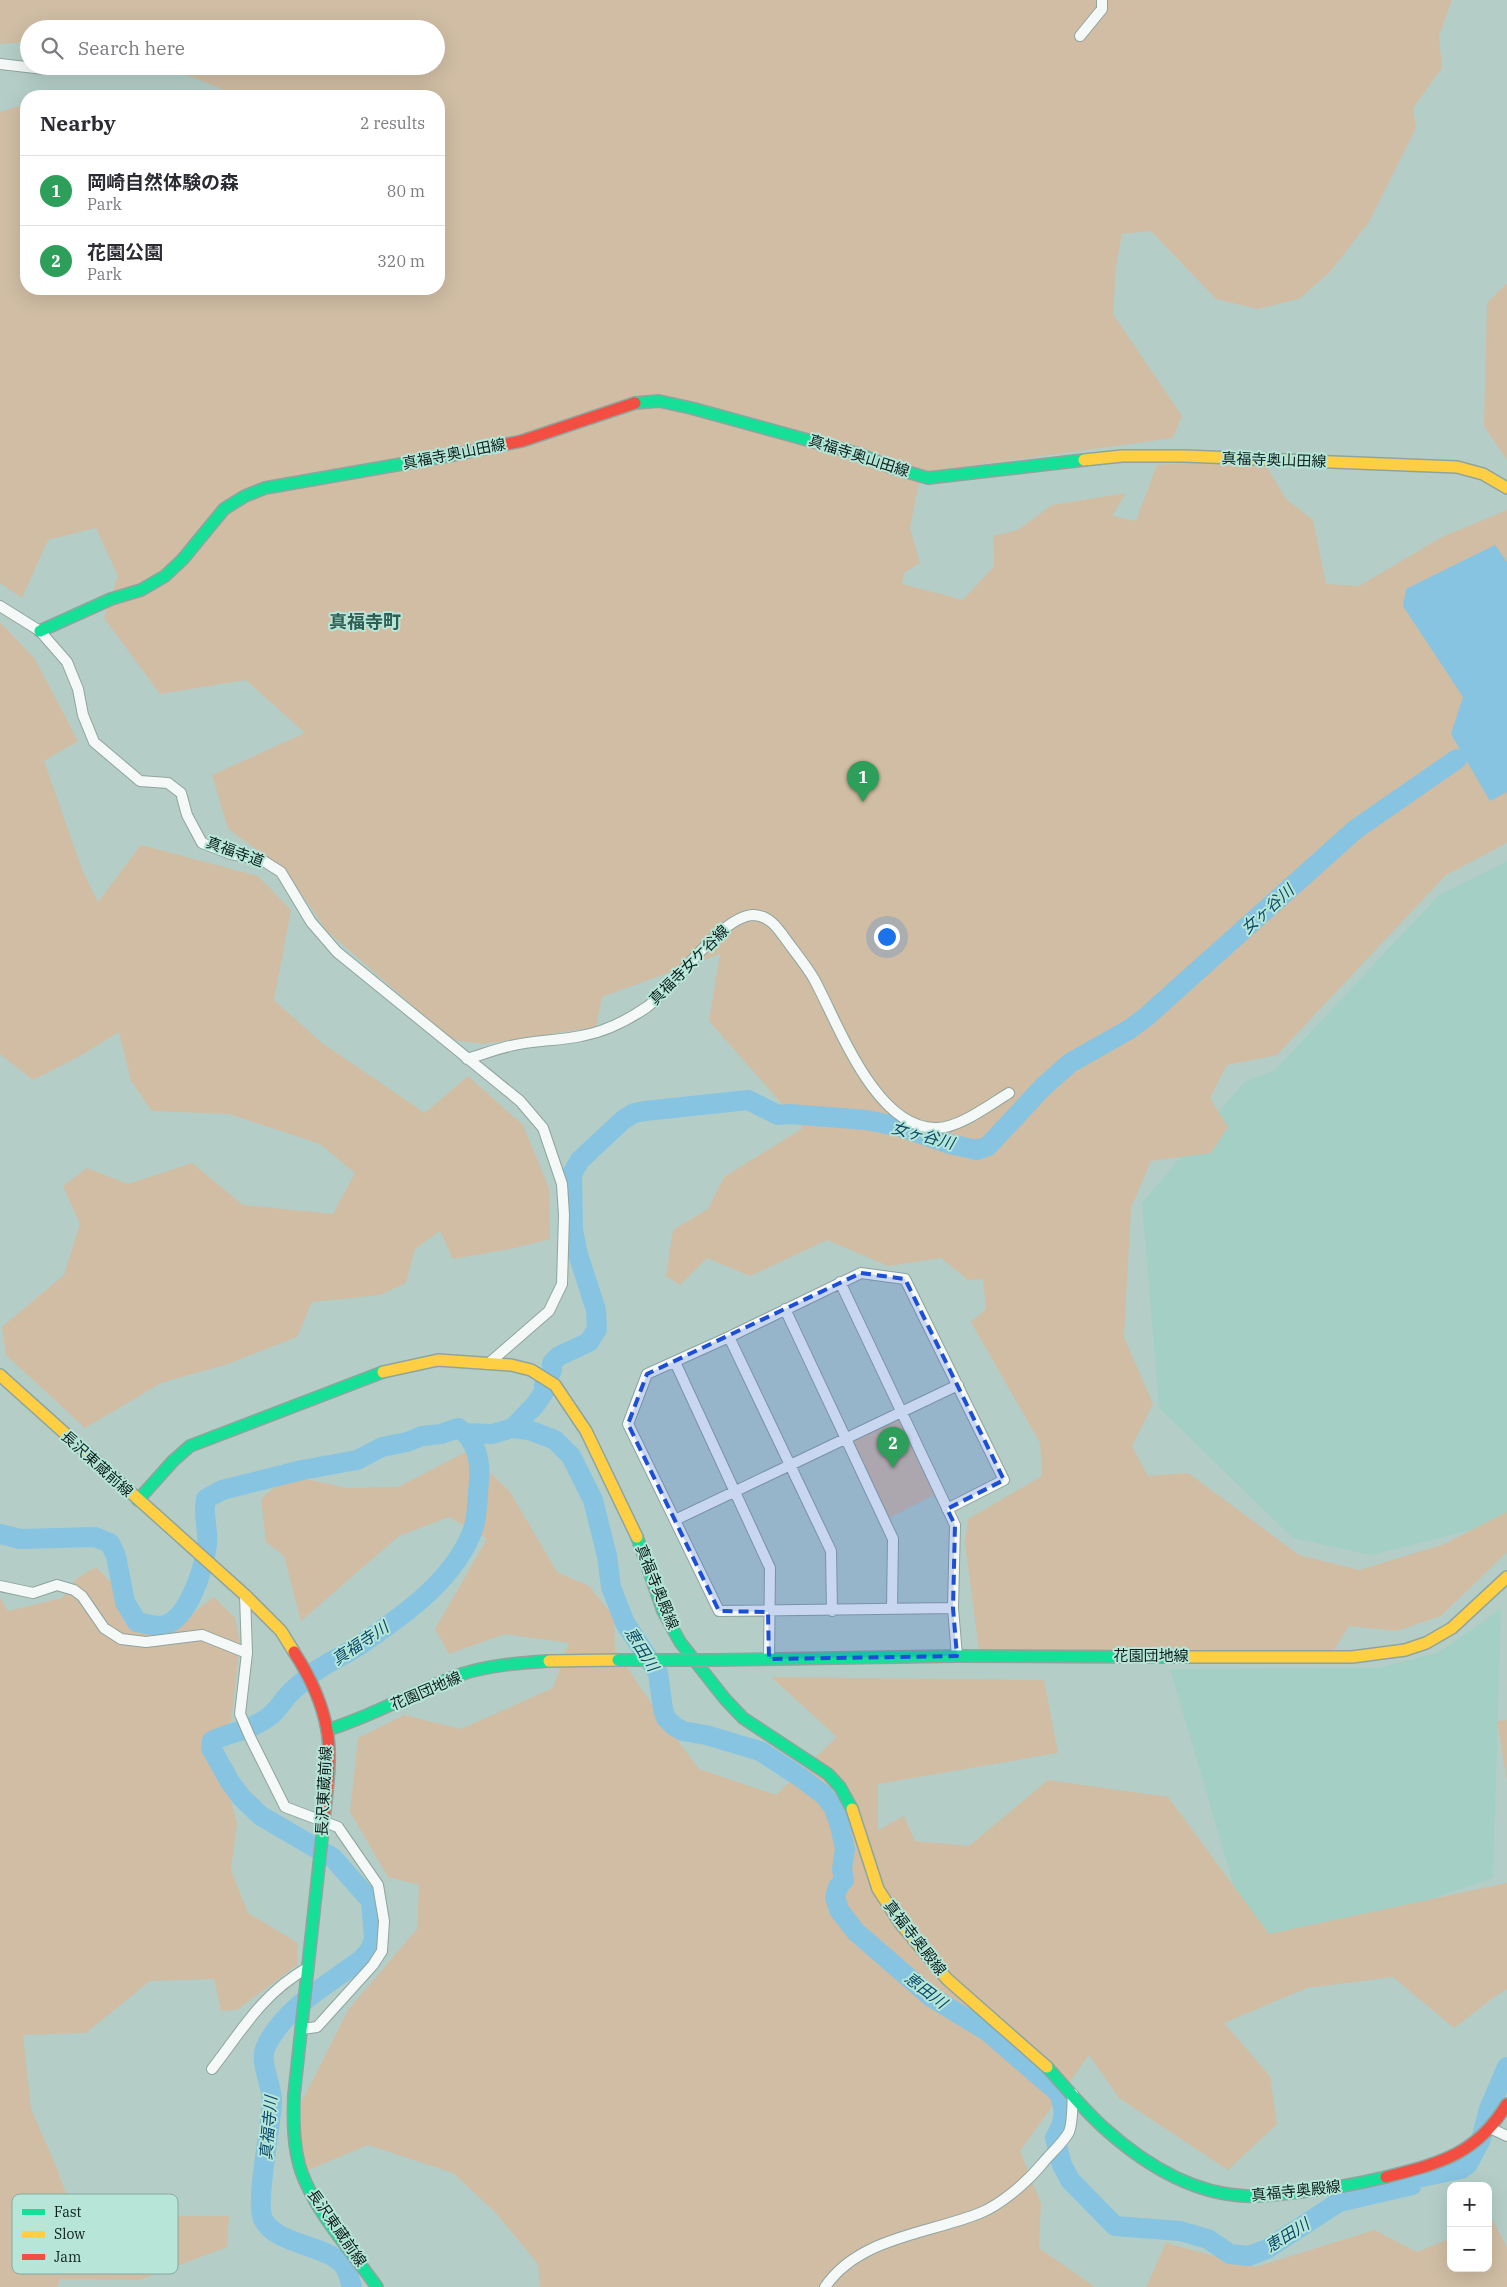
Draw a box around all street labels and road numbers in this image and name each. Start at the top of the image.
street label: 真福寺奥山田線 [806,430,912,481]
street label: 真福寺奥山田線 [401,434,507,473]
street label: 真福寺奥山田線 [1221,448,1327,471]
street label: 真福寺道 [204,832,267,871]
street label: 真福寺女ケ谷線 [645,921,732,1008]
street label: 長沢東蔵前線 [58,1426,137,1501]
street label: 真福寺奥殿線 [632,1542,683,1632]
street label: 花園団地線 [1113,1646,1189,1665]
street label: 花園団地線 [388,1667,464,1714]
street label: 長沢東蔵前線 [312,1746,335,1836]
street label: 真福寺奥殿線 [880,1896,951,1979]
street label: 真福寺奥殿線 [1250,2176,1342,2205]
street label: 長沢東蔵前線 [304,2185,371,2270]

